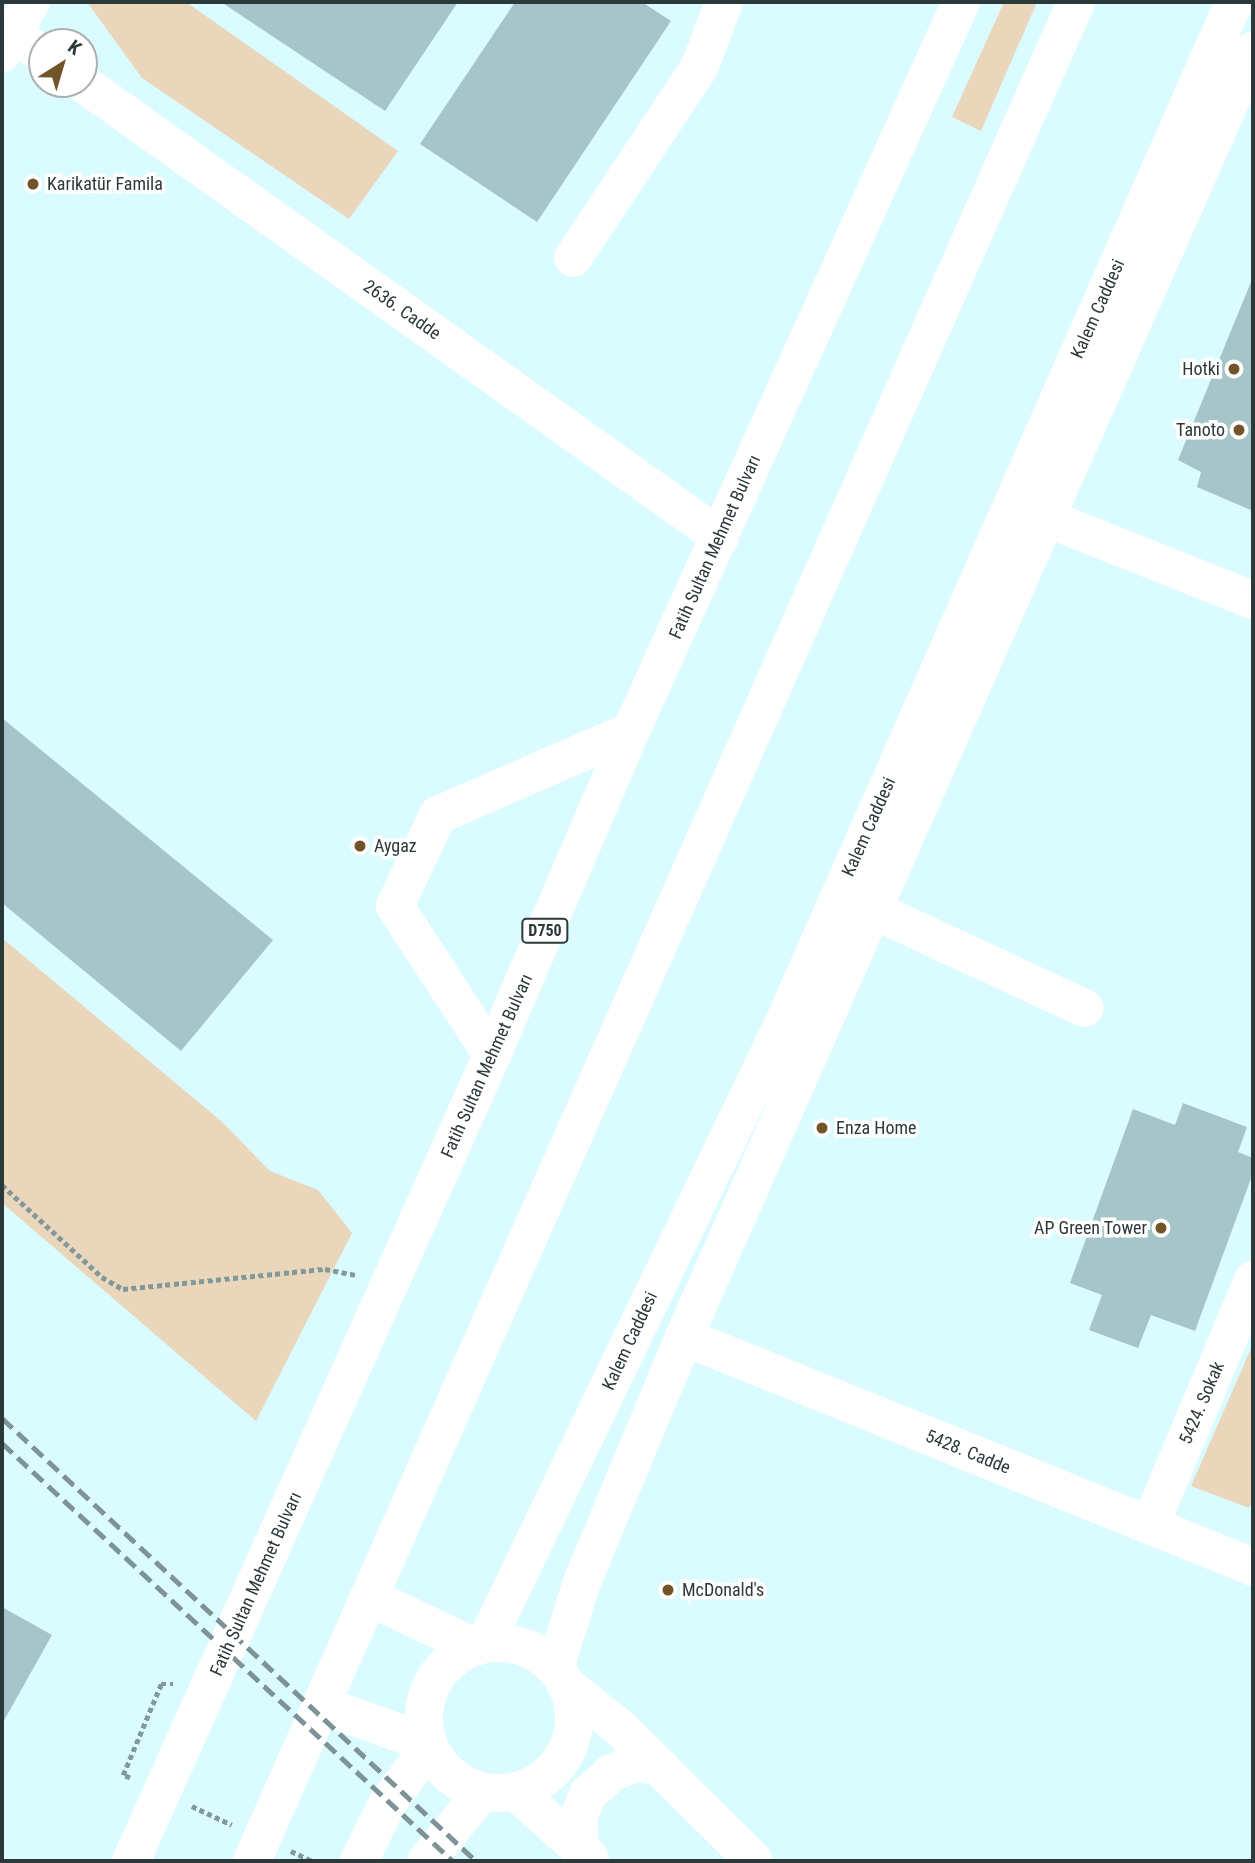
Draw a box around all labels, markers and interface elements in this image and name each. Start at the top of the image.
north arrow [28,28,98,98]
text: K [64,35,86,60]
place label: Karikatür Famila [47,173,163,195]
marker: Karikatür Famila [25,176,41,192]
street label: Kalem Caddesi [1067,256,1129,362]
street label: 2636. Cadde [359,275,445,345]
place label: Hotki [1182,358,1220,380]
marker: Hotki [1226,361,1242,377]
place label: Tanoto [1176,419,1225,441]
marker: Tanoto [1231,422,1247,438]
street label: Fatih Sultan Mehmet Bulvarı [665,452,765,642]
street label: Kalem Caddesi [838,774,900,880]
place label: Aygaz [374,835,417,857]
marker: Aygaz [352,838,368,854]
road number: D750 [520,918,570,944]
street label: Fatih Sultan Mehmet Bulvarı [437,971,537,1161]
place label: Enza Home [836,1117,917,1139]
marker: Enza Home [814,1120,830,1136]
place label: AP Green Tower [1034,1217,1147,1239]
marker: AP Green Tower [1153,1220,1169,1236]
street label: Kalem Caddesi [598,1288,662,1394]
street label: 5424. Sokak [1175,1358,1229,1448]
street label: 5428. Cadde [922,1425,1014,1479]
street label: Fatih Sultan Mehmet Bulvarı [206,1489,306,1679]
place label: McDonald's [682,1579,764,1601]
marker: McDonald's [660,1582,676,1598]

